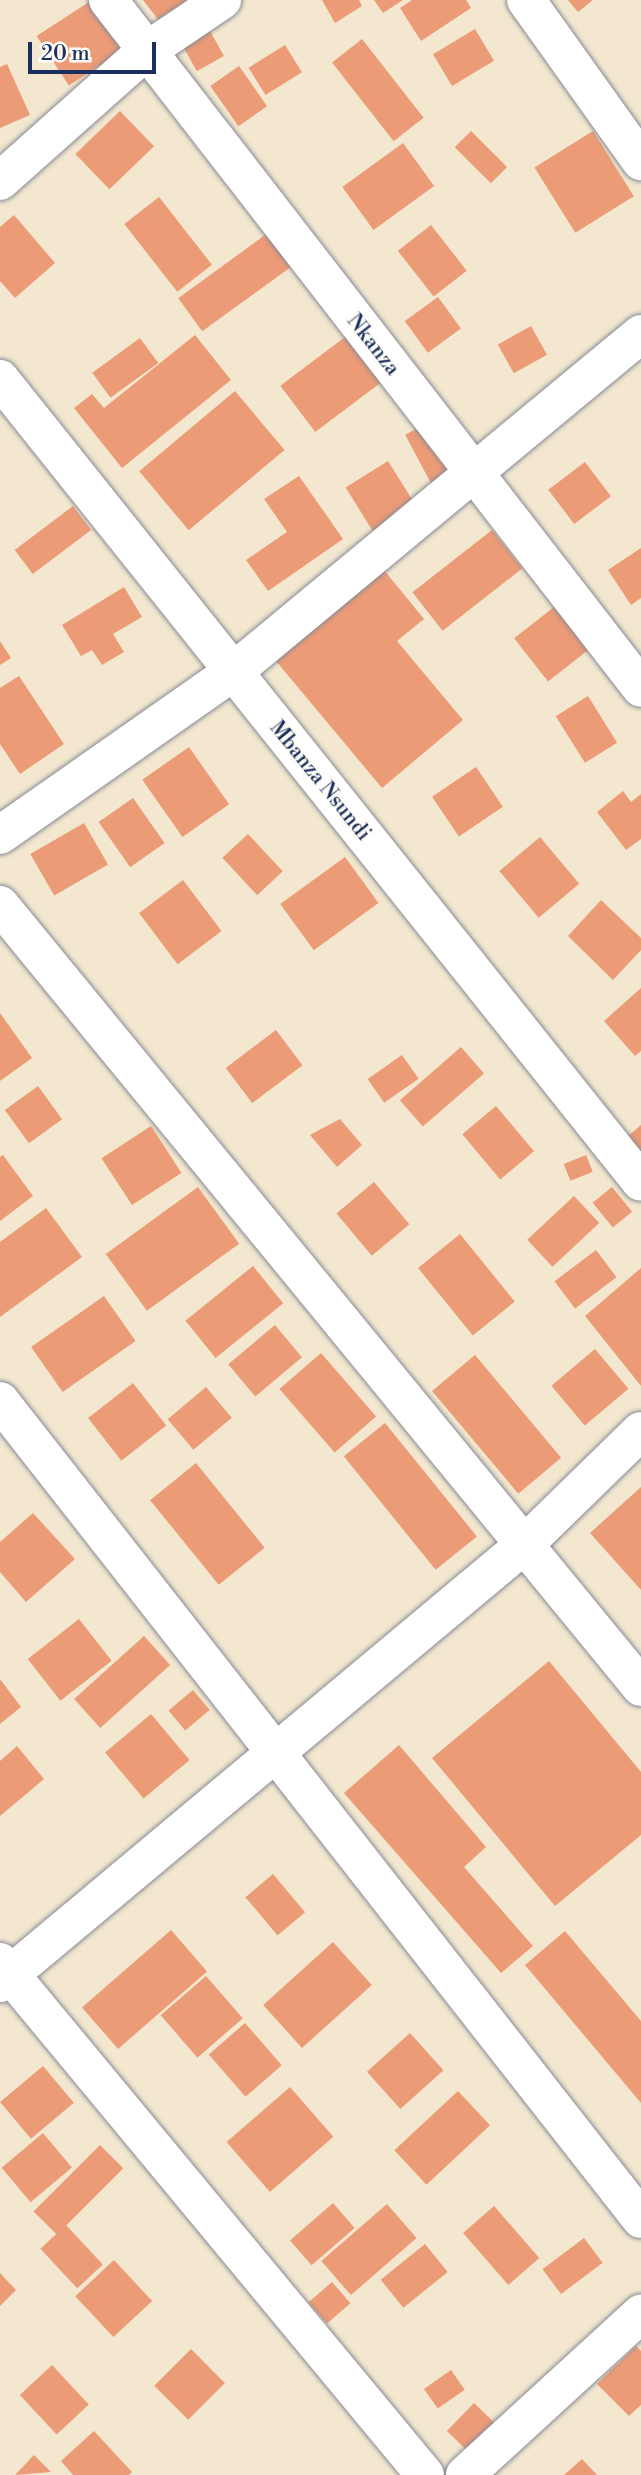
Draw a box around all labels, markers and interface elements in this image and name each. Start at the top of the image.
scale bar [32,28,159,72]
text: 20 m [41,41,90,67]
street label: Nkanza [341,309,405,381]
street label: Mbanza Nsundi [264,716,376,846]

